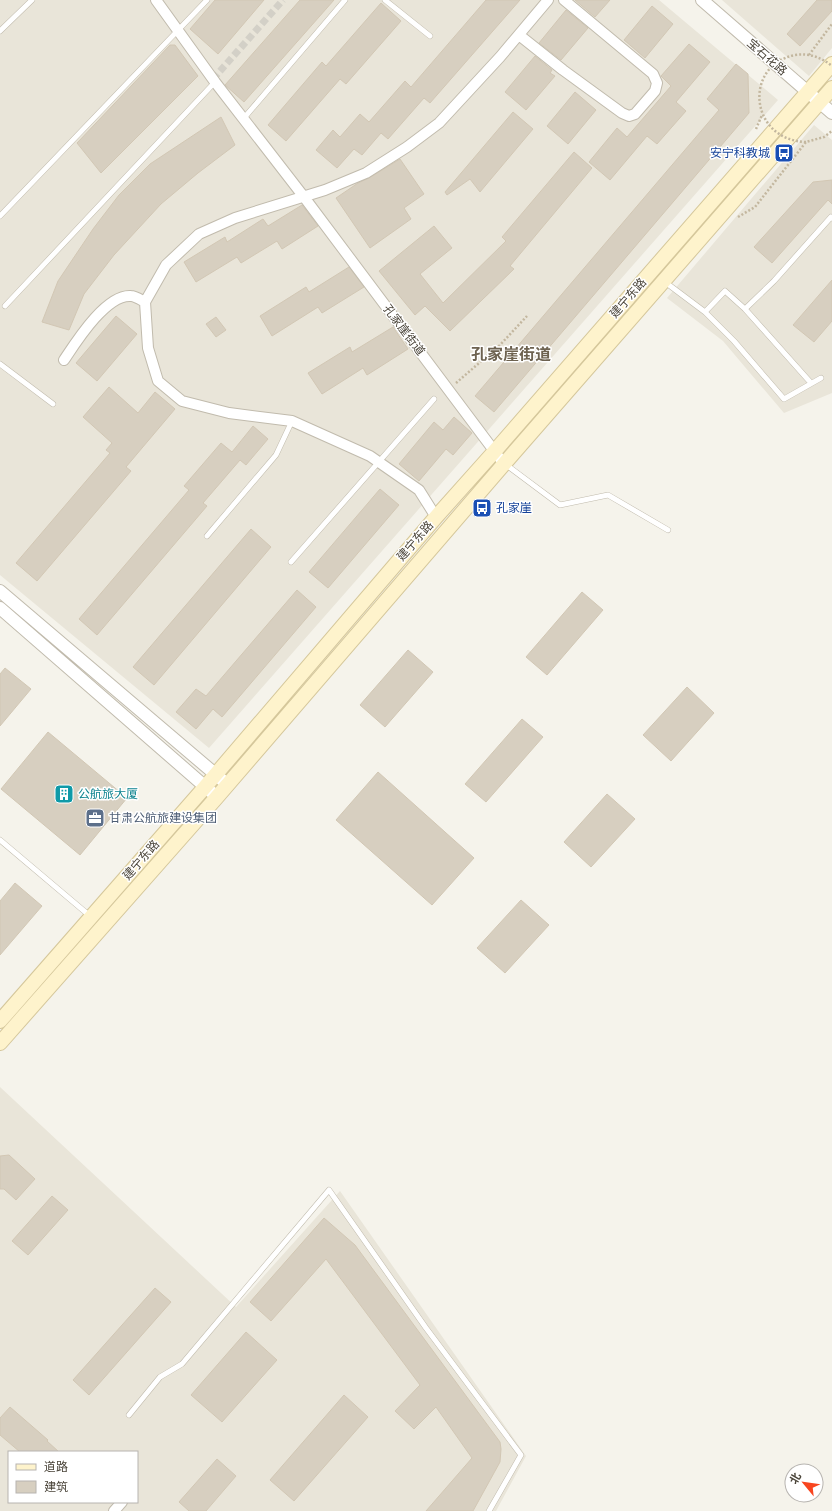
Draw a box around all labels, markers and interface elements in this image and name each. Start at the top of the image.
street label: 宝石花路 [744,36,790,78]
bus stop icon: 安宁科教城 [773,142,795,164]
place label: 安宁科教城 [710,146,770,160]
street label: 建宁东路 [607,275,649,321]
street label: 孔家崖街道 [380,302,428,358]
district label: 孔家崖街道 [471,345,551,364]
bus stop icon: 孔家崖 [471,497,493,519]
place label: 孔家崖 [496,501,532,515]
street label: 建宁东路 [394,518,436,564]
building icon: 公航旅大厦 [53,783,75,805]
place label: 公航旅大厦 [78,787,138,801]
office icon: 甘肃公航旅建设集团 [84,807,106,829]
place label: 甘肃公航旅建设集团 [109,811,217,825]
street label: 建宁东路 [120,837,162,883]
legend [8,1451,138,1503]
text: 道路 [44,1460,68,1474]
north arrow [784,1463,824,1503]
text: 北 [787,1470,804,1486]
text: 建筑 [44,1480,68,1494]

